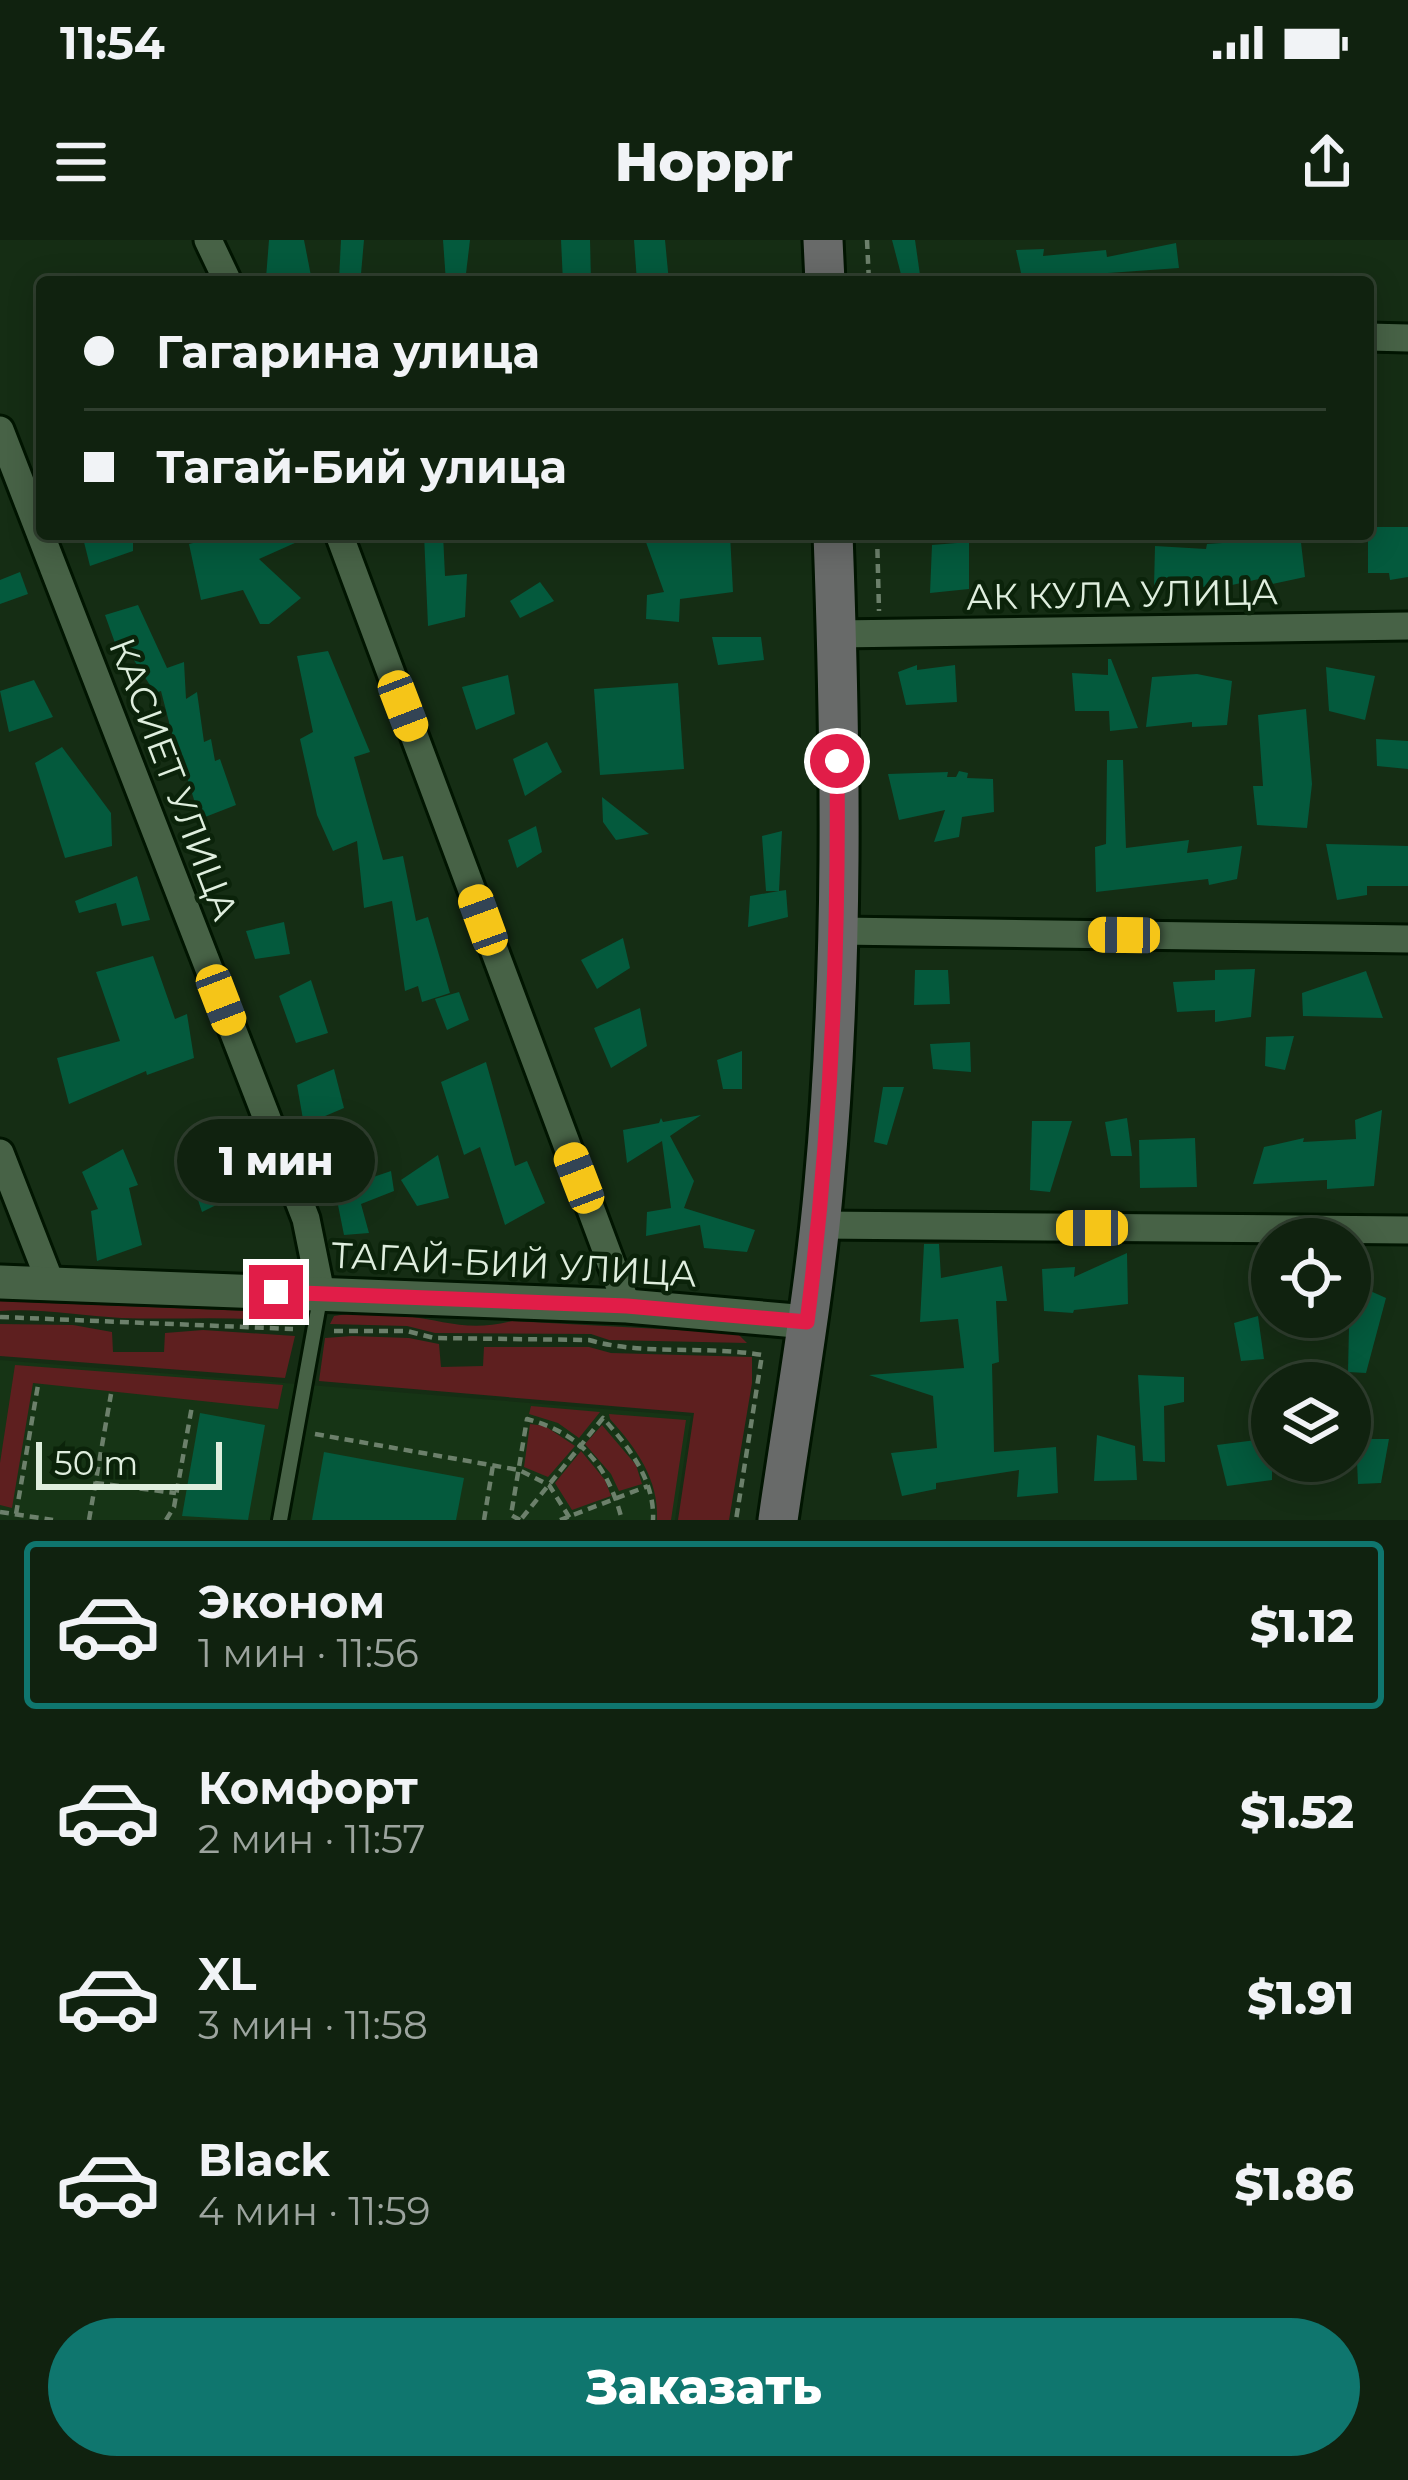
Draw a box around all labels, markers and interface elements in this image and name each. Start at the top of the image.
text: 11:54 [60,15,165,70]
icon: menu [48,129,114,195]
text: Hoppr [615,129,793,195]
icon: share [1294,129,1360,195]
text: Гагарина улица [156,324,540,379]
text: Тагай-Бий улица [156,439,567,494]
street label: АК КУЛА УЛИЦА [966,569,1279,619]
street label: КАСИЕТ УЛИЦА [100,632,248,926]
car [373,666,433,746]
route start [810,734,864,788]
car [454,880,512,960]
car [1088,916,1160,954]
car [191,960,251,1040]
callout: 1 мин [177,1118,375,1202]
text: 1 мин [219,1137,333,1185]
car [549,1138,609,1218]
car [1056,1210,1128,1246]
map controls [1251,1218,1371,1482]
button: locate [1251,1218,1371,1338]
street label: ТАГАЙ-БИЙ УЛИЦА [330,1232,698,1296]
route end [249,1265,303,1319]
button: layers [1251,1362,1371,1482]
scale bar [36,1436,222,1489]
text: 50 m [54,1443,138,1483]
icon: car [54,1571,162,1679]
text: Эконом [198,1574,385,1629]
text: $1.12 [1250,1598,1354,1653]
text: 1 мин · 11:56 [198,1629,419,1677]
icon: car [54,1757,162,1865]
text: Комфорт [198,1760,418,1815]
text: $1.52 [1240,1784,1354,1839]
text: 2 мин · 11:57 [198,1815,426,1863]
icon: car [54,1943,162,2051]
text: XL [198,1946,256,2001]
text: $1.91 [1247,1970,1354,2025]
text: 3 мин · 11:58 [198,2001,428,2049]
icon: car [54,2129,162,2237]
text: Black [198,2132,330,2187]
text: $1.86 [1235,2156,1354,2211]
text: 4 мин · 11:59 [198,2187,430,2235]
button: Заказать [48,2318,1360,2456]

